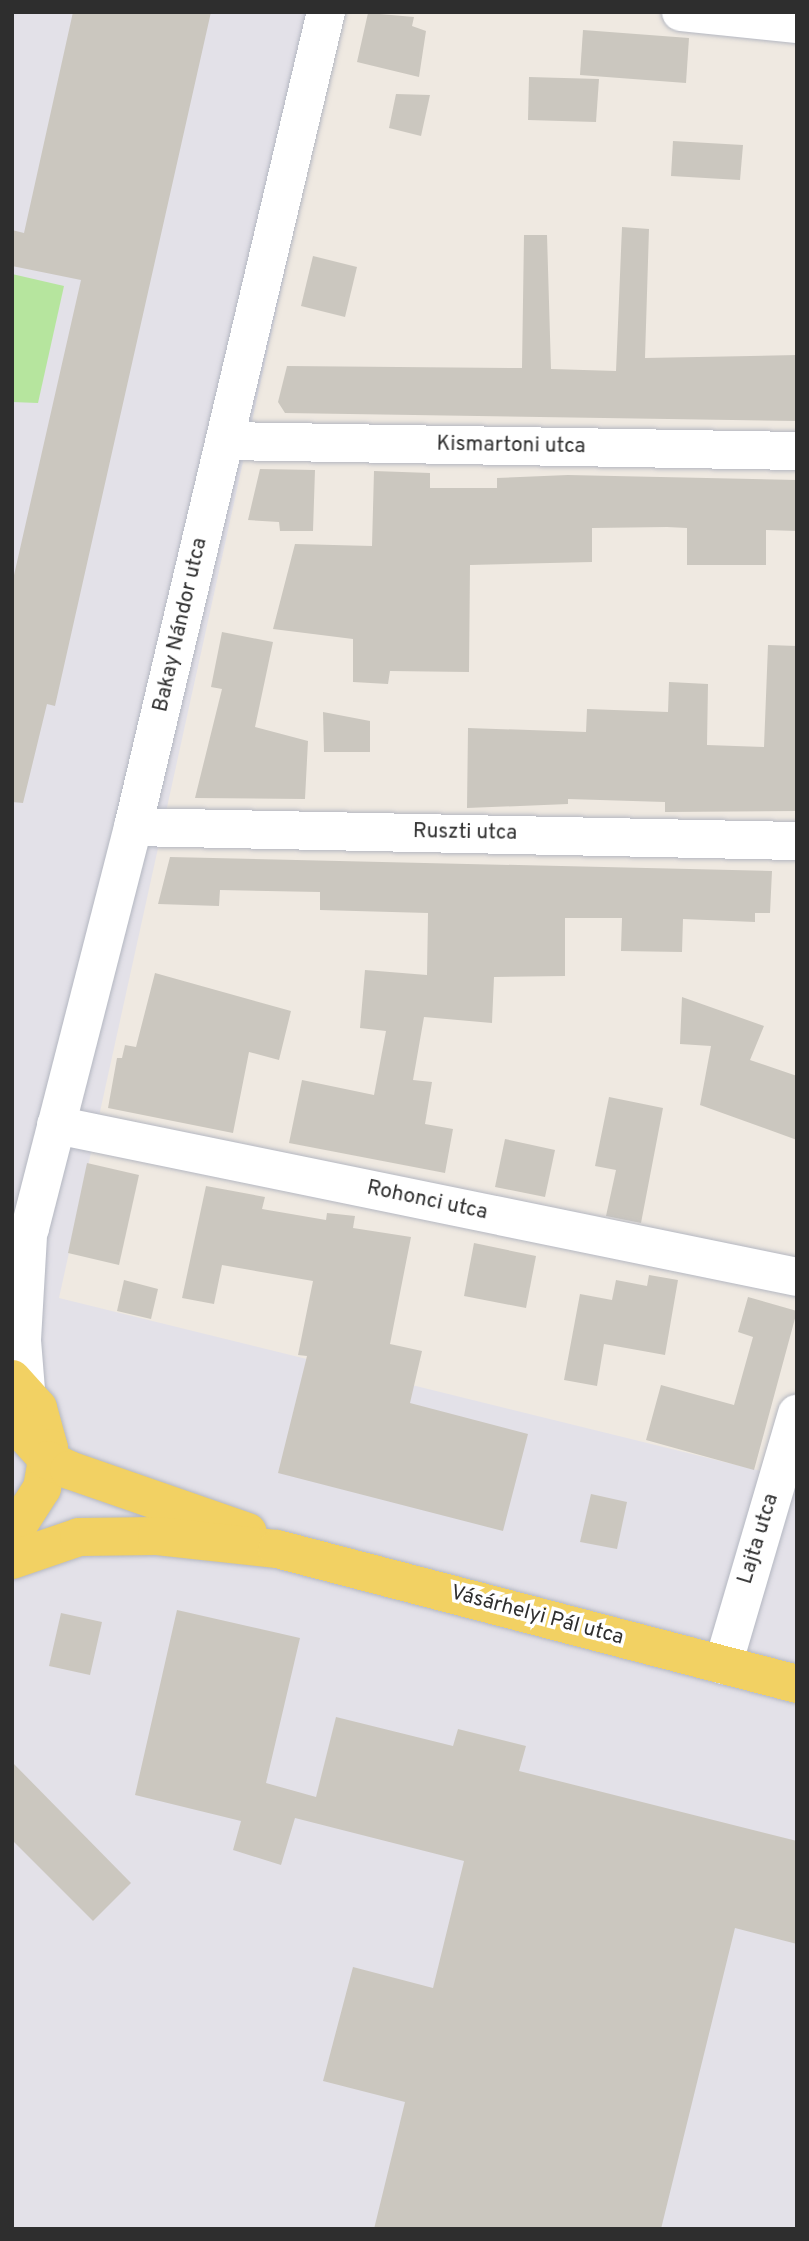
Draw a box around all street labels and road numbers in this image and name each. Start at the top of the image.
street label: Kismartoni utca [436,432,586,460]
street label: Bakay Nándor utca [149,535,213,715]
street label: Ruszti utca [413,819,517,847]
street label: Rohonci utca [364,1176,490,1226]
street label: Lajta utca [733,1491,785,1587]
street label: Vásárhelyi Pál utca [448,1581,626,1651]

